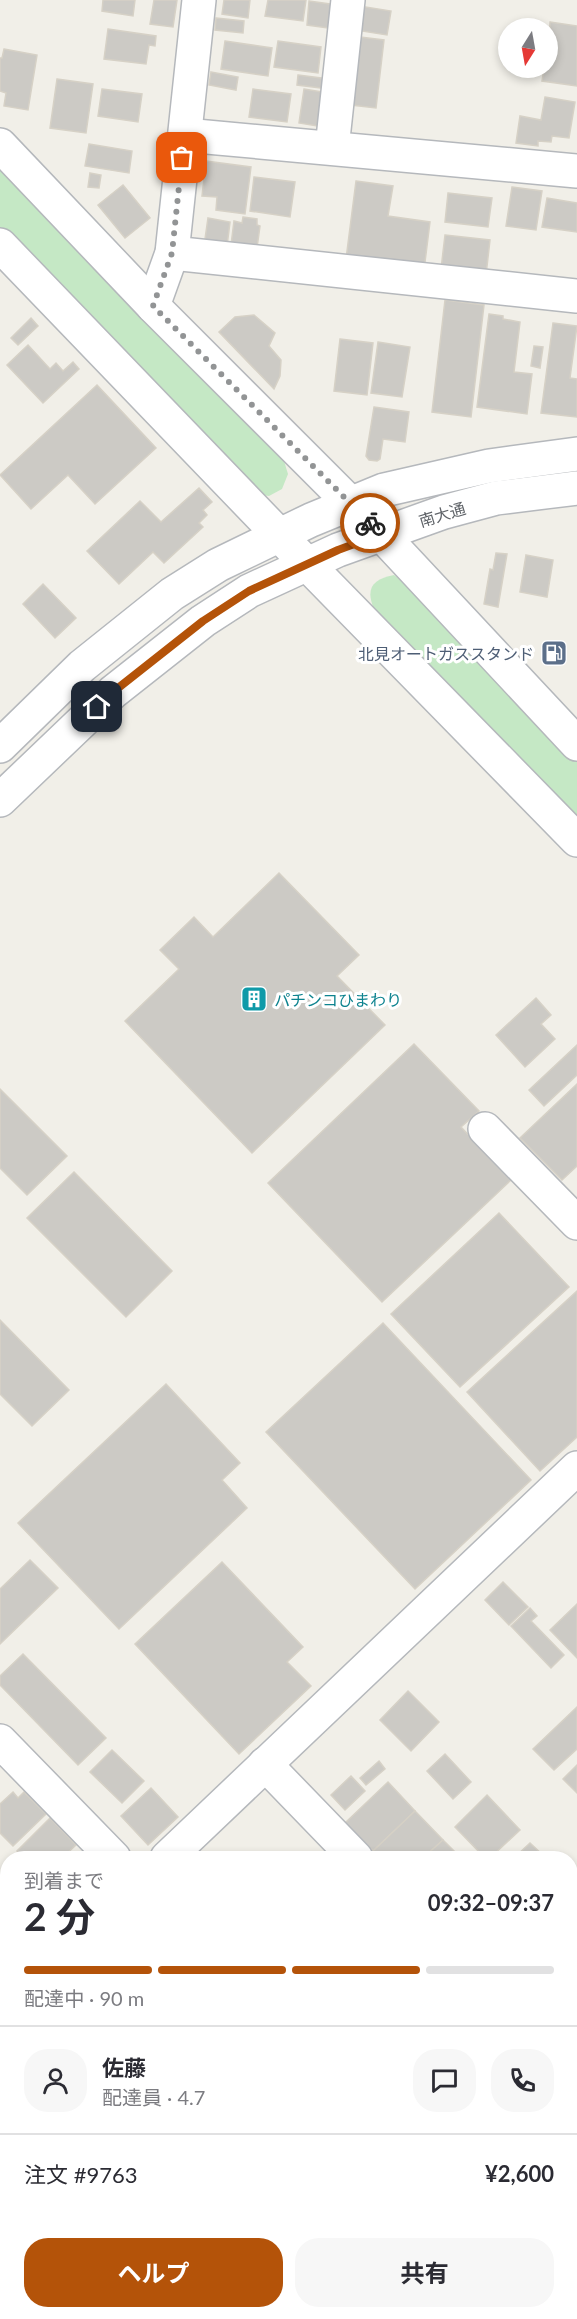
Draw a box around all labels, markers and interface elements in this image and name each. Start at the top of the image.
north arrow [498,18,558,78]
map controls [498,18,558,78]
pin [156,132,207,183]
icon: bag [165,141,198,174]
courier [340,493,400,553]
street label: 南大通 [416,498,468,530]
icon: bike [354,507,387,540]
fuel station icon: 北見オートガススタンド [539,638,569,668]
place label: 北見オートガススタンド [358,644,534,663]
pin [71,681,122,732]
icon: home [80,690,113,723]
building icon: パチンコひまわり [239,984,269,1014]
place label: パチンコひまわり [274,990,402,1009]
text: 到着まで [24,1868,104,1892]
text: 09:32–09:37 [428,1889,554,1916]
text: 2 分 [24,1893,95,1939]
text: 配達中 · 90 m [24,1986,144,2010]
button: person [24,2049,87,2112]
button: chat [413,2049,476,2112]
button: phone [491,2049,554,2112]
text: 佐藤 [102,2054,146,2081]
text: 配達員 · 4.7 [102,2085,205,2109]
text: ¥2,600 [485,2160,554,2187]
text: 注文 #9763 [24,2161,137,2188]
button: ヘルプ [24,2238,283,2307]
button: 共有 [295,2238,554,2307]

